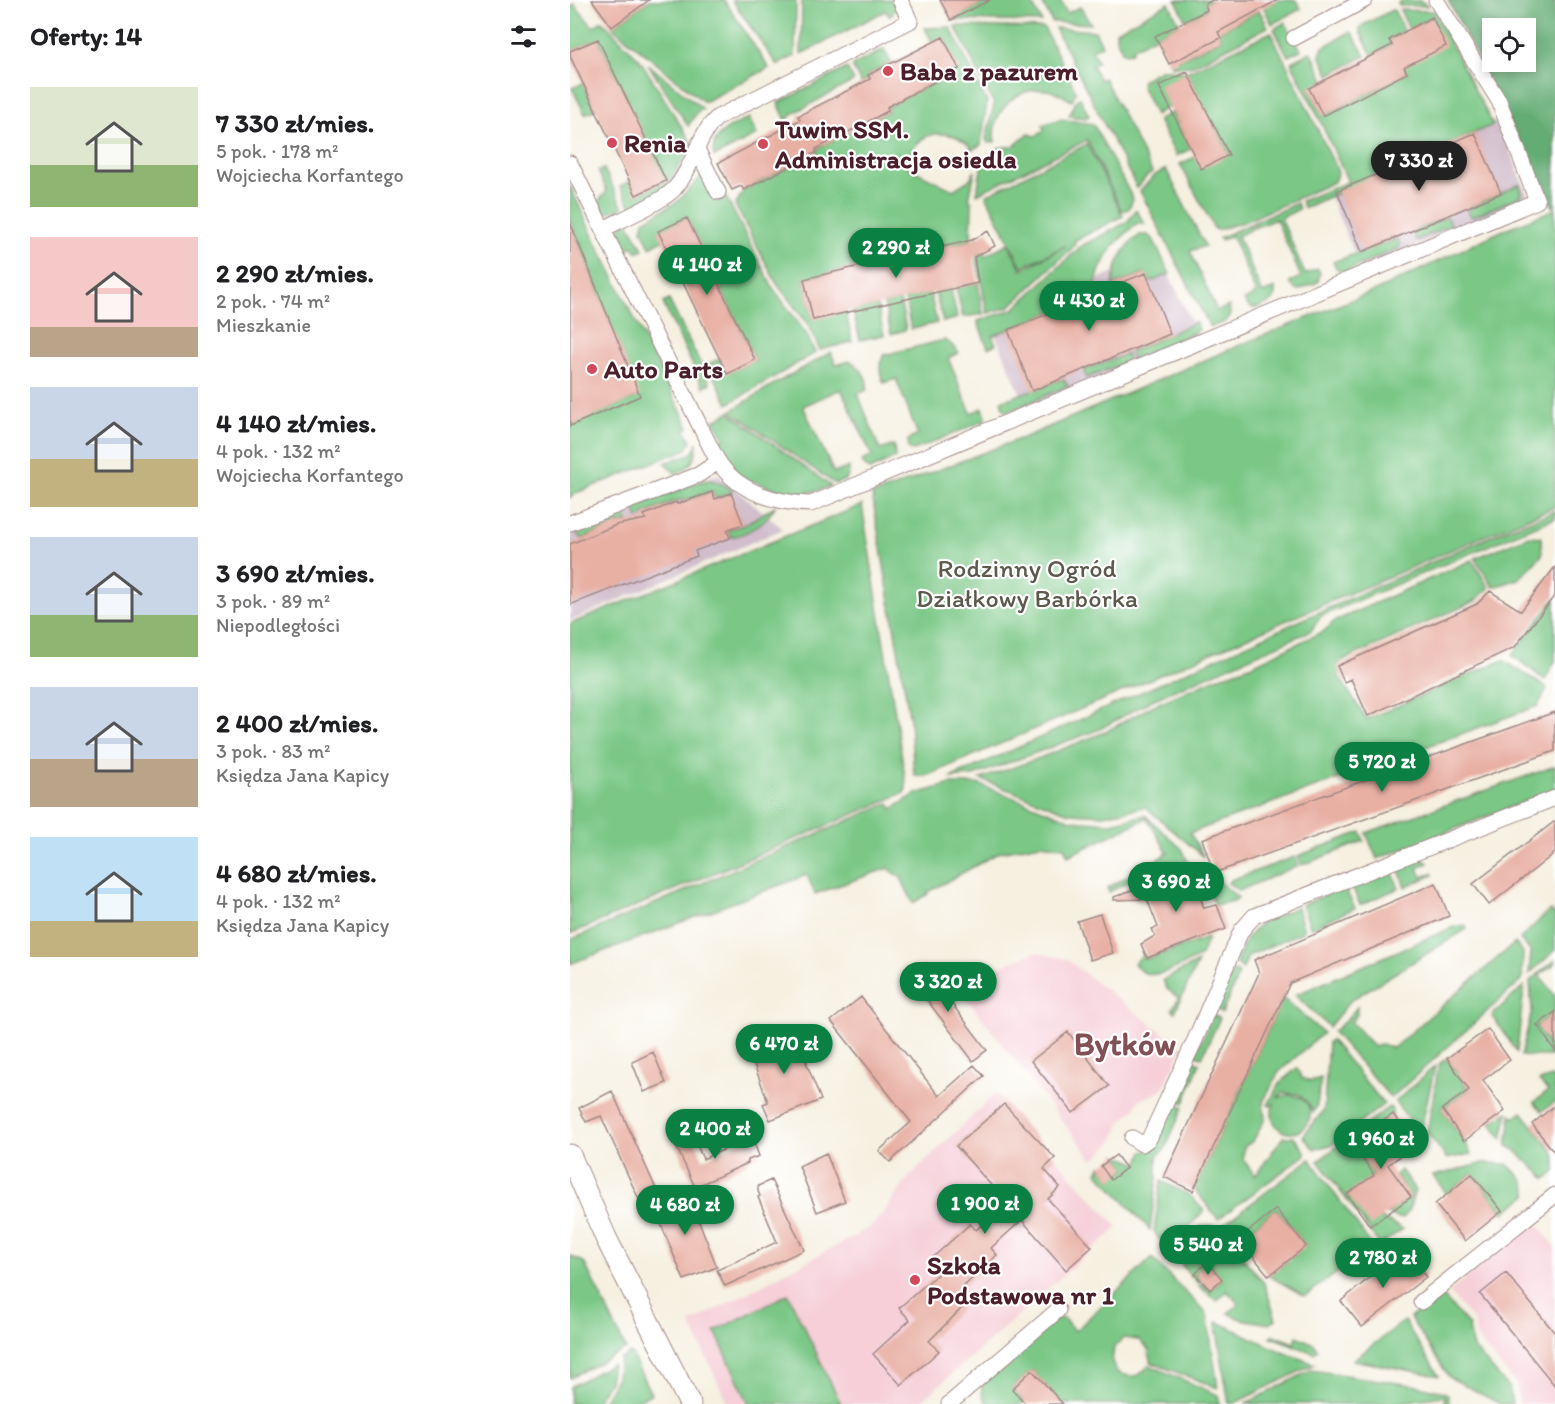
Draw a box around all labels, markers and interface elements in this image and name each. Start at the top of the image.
map controls [1482,18,1536,72]
button: locate [1482,18,1536,72]
text: Oferty: 14 [30,20,142,52]
icon: filters [507,20,540,53]
place label: Baba z pazurem [900,55,1078,87]
marker: Baba z pazurem [881,64,895,78]
text: 7 330 zł/mies. [216,107,374,139]
icon: home [78,111,150,183]
place label: Tuwim SSM. Administracja osiedla [774,113,1017,175]
place label: Renia [624,127,687,159]
marker: Renia [605,136,619,150]
marker: Tuwim SSM. Administracja osiedla [756,137,770,151]
text: 5 pok. · 178 m² [216,139,338,163]
pin: 7 330 zł [1357,141,1481,192]
text: 7 330 zł [1385,148,1453,172]
text: Wojciecha Korfantego [216,163,404,187]
pin: 2 290 zł [834,228,958,279]
text: 2 290 zł [862,235,930,259]
pin: 4 140 zł [645,245,769,296]
text: 4 140 zł [672,252,742,276]
text: 2 290 zł/mies. [216,257,374,289]
icon: home [78,261,150,333]
pin: 4 430 zł [1027,281,1151,332]
text: 4 430 zł [1053,288,1125,312]
text: 2 pok. · 74 m² [216,289,330,313]
text: Mieszkanie [216,313,311,337]
place label: Auto Parts [603,353,723,385]
marker: Auto Parts [585,362,599,376]
text: 4 140 zł/mies. [216,407,376,439]
icon: home [78,411,150,483]
text: 4 pok. · 132 m² [216,439,341,463]
text: Wojciecha Korfantego [216,463,404,487]
park label: Rodzinny Ogród Działkowy Barbórka [916,552,1138,614]
text: 3 690 zł/mies. [216,557,375,589]
icon: home [78,561,150,633]
text: 3 pok. · 89 m² [216,589,330,613]
text: Niepodległości [216,613,340,637]
text: 2 400 zł/mies. [216,707,378,739]
icon: home [78,711,150,783]
text: 3 pok. · 83 m² [216,739,331,763]
pin: 5 720 zł [1320,742,1444,793]
text: 5 720 zł [1348,749,1416,773]
text: Księdza Jana Kapicy [216,763,389,787]
text: 4 680 zł/mies. [216,857,377,889]
icon: home [78,861,150,933]
pin: 3 690 zł [1114,862,1238,913]
text: 3 690 zł [1142,869,1210,893]
text: 4 pok. · 132 m² [216,889,341,913]
text: Księdza Jana Kapicy [216,913,389,937]
pin: 3 320 zł [886,962,1010,1013]
text: 3 320 zł [914,969,982,993]
pin: 6 470 zł [722,1024,846,1075]
district label: Bytków [1074,1025,1176,1063]
text: 6 470 zł [750,1031,818,1055]
pin: 2 400 zł [653,1109,777,1160]
text: 2 400 zł [679,1116,751,1140]
pin: 1 960 zł [1319,1119,1443,1170]
text: 1 960 zł [1348,1126,1414,1150]
pin: 1 900 zł [923,1184,1047,1235]
pin: 4 680 zł [623,1185,747,1236]
text: 1 900 zł [951,1191,1019,1215]
text: 4 680 zł [650,1192,720,1216]
pin: 5 540 zł [1146,1225,1270,1276]
text: 5 540 zł [1173,1232,1243,1256]
pin: 2 780 zł [1321,1238,1445,1289]
text: 2 780 zł [1349,1245,1417,1269]
place label: Szkoła Podstawowa nr 1 [927,1249,1114,1311]
marker: Szkoła Podstawowa nr 1 [908,1273,922,1287]

